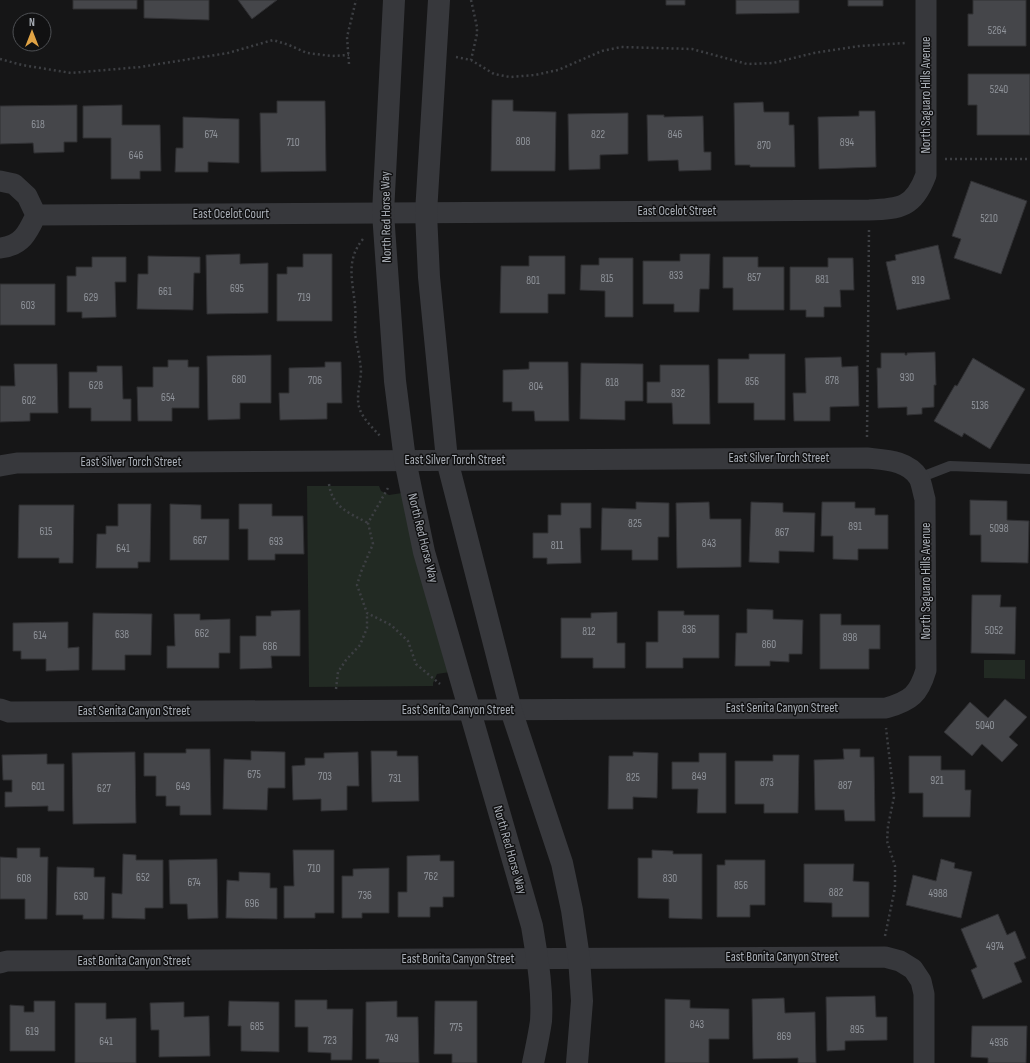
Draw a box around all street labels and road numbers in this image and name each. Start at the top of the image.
street label: North Saguaro Hills Avenue [918,36,934,154]
street label: North Red Horse Way [377,171,395,263]
street label: East Ocelot Street [638,203,716,219]
street label: East Ocelot Court [193,206,269,222]
street label: East Silver Torch Street [729,450,829,466]
street label: East Silver Torch Street [405,452,505,468]
street label: East Silver Torch Street [81,454,181,470]
street label: North Red Horse Way [404,492,442,584]
street label: North Saguaro Hills Avenue [918,522,934,640]
street label: East Senita Canyon Street [726,700,838,716]
street label: East Senita Canyon Street [402,702,514,718]
street label: East Senita Canyon Street [78,703,190,719]
street label: North Red Horse Way [490,804,530,896]
street label: East Bonita Canyon Street [726,949,839,965]
street label: East Bonita Canyon Street [402,951,515,967]
street label: East Bonita Canyon Street [78,953,191,969]

